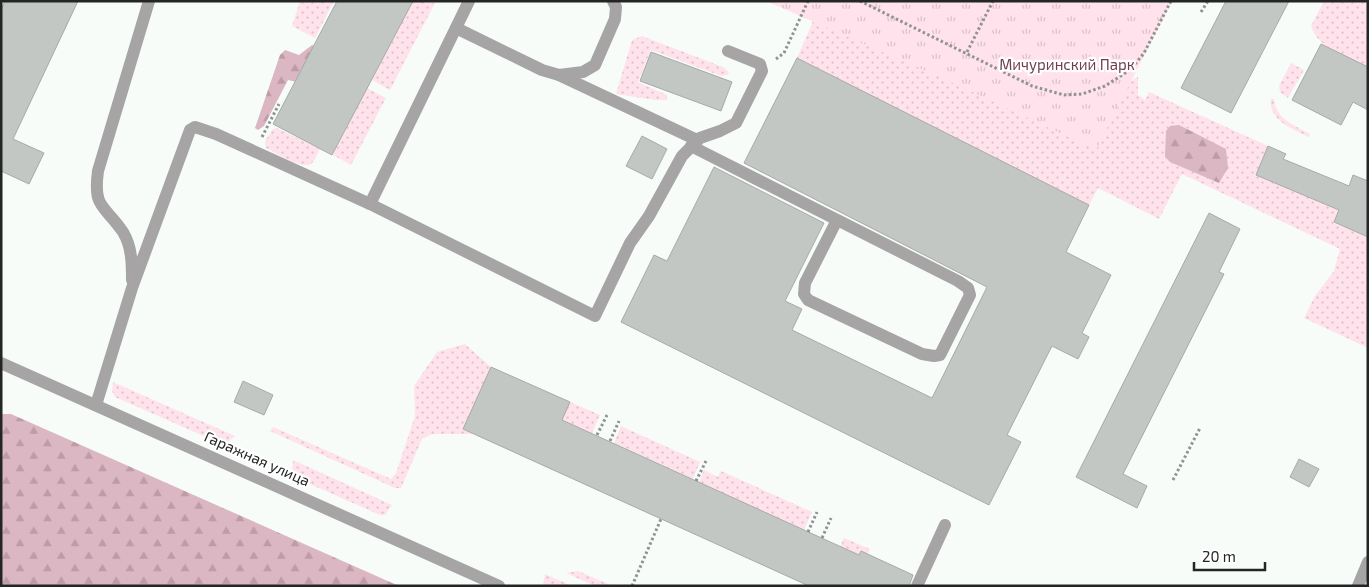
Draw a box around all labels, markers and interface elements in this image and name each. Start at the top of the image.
park label: Мичуринский Парк [999,55,1135,74]
street label: Гаражная улица [201,427,313,490]
scale bar [1194,540,1265,572]
text: 20 m [1202,547,1236,565]

